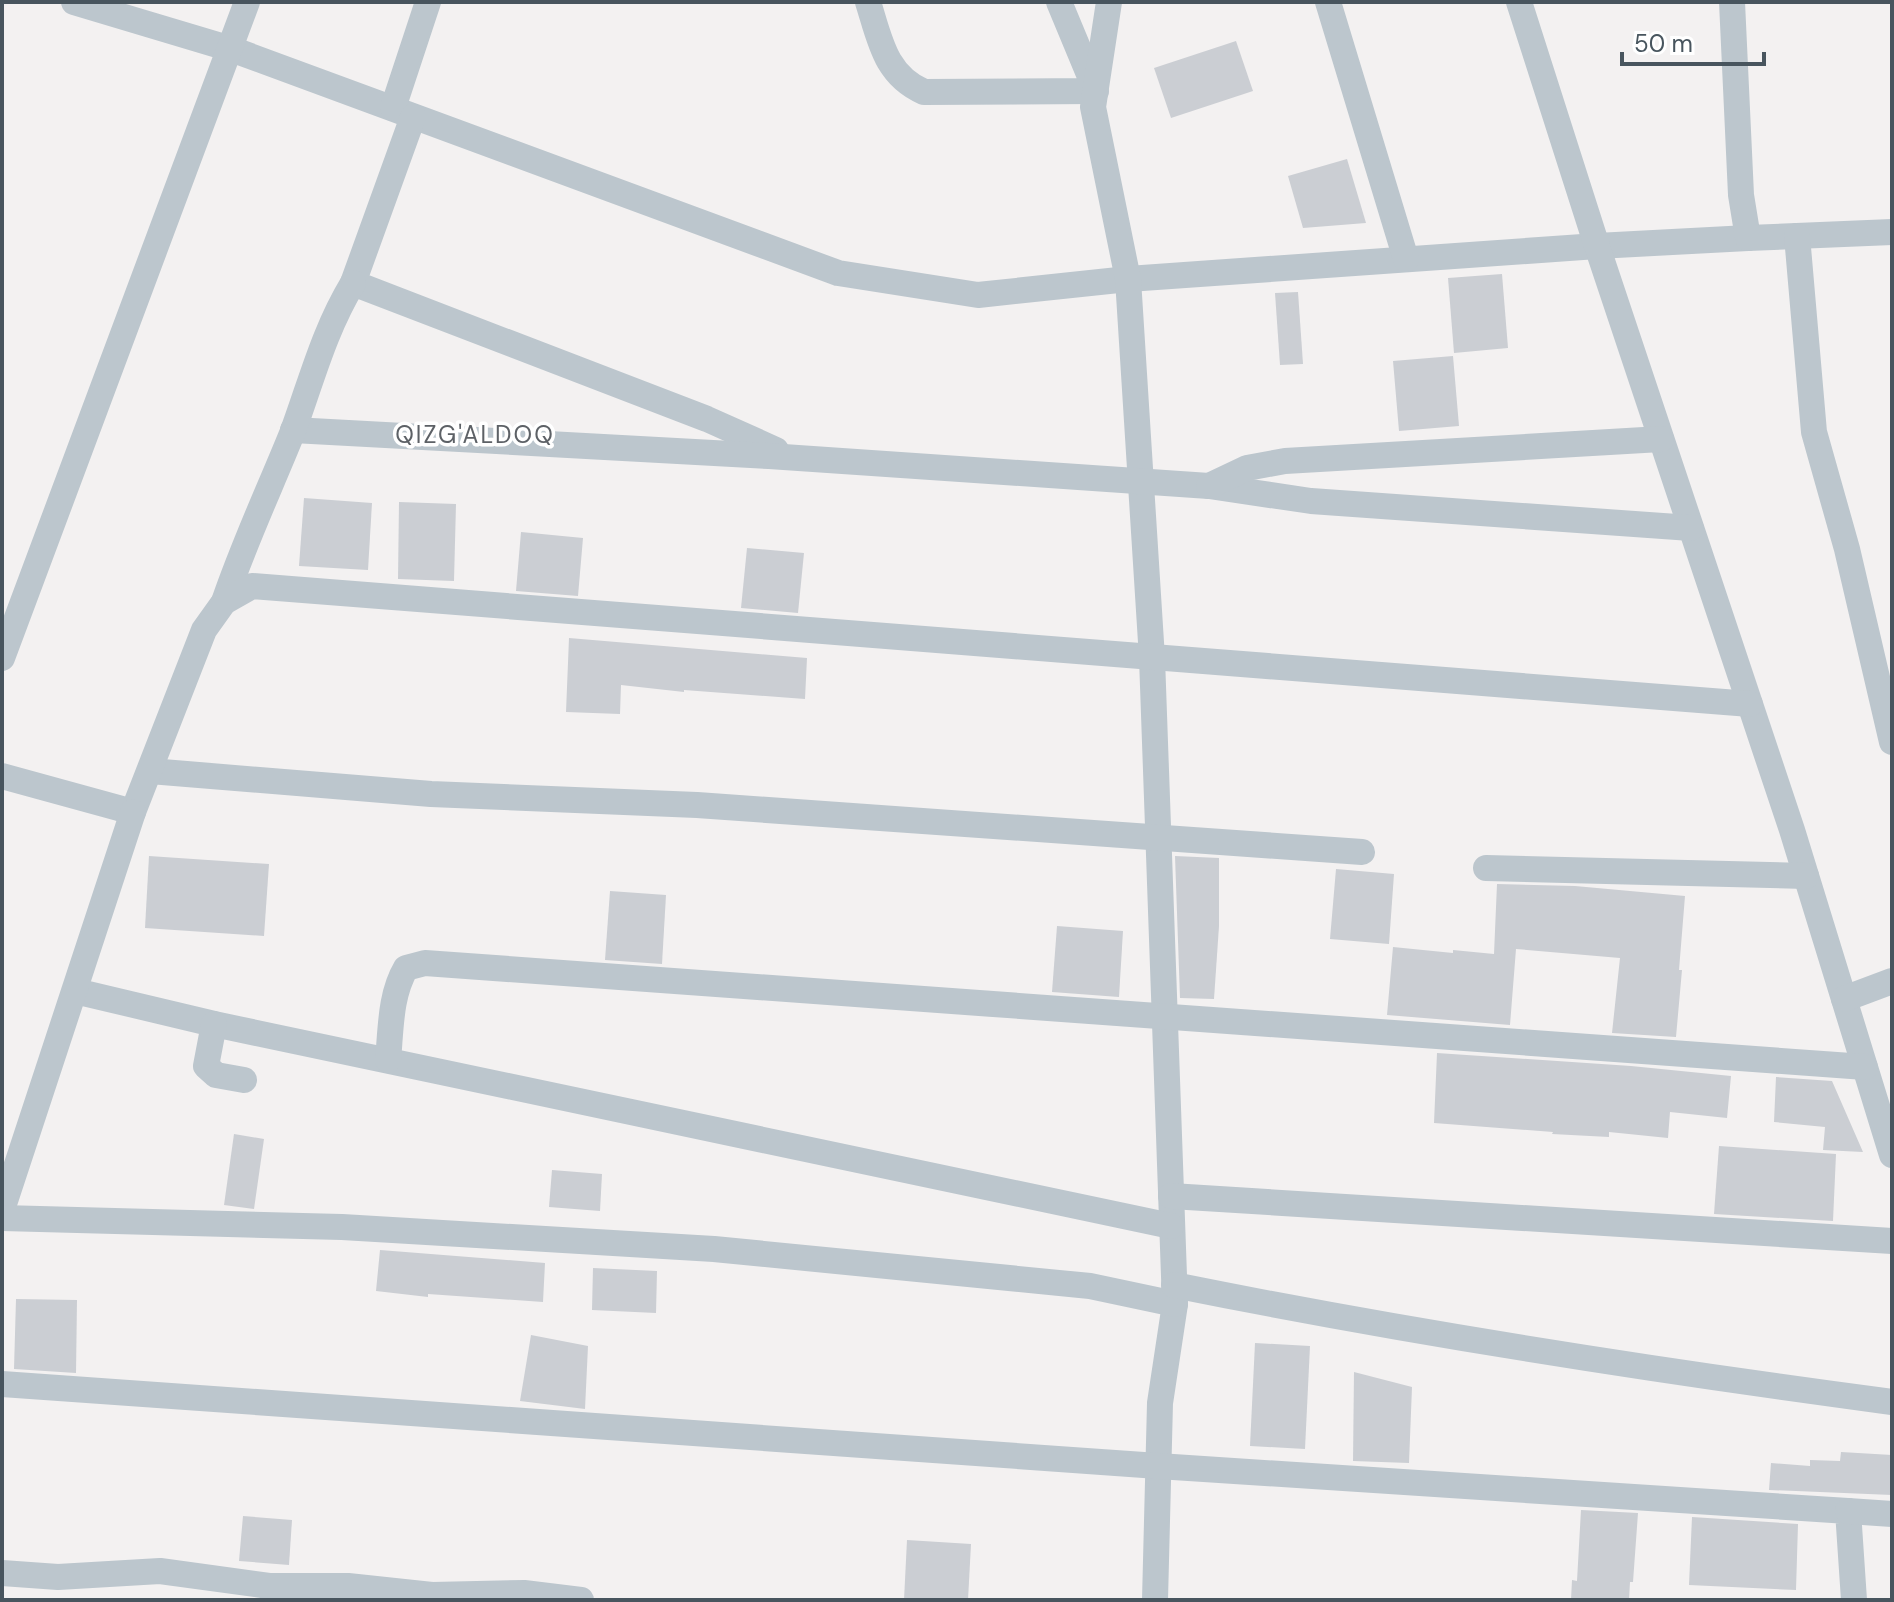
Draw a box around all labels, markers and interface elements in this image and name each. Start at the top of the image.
scale bar [1622,16,1764,66]
text: 50 m [1634,28,1693,59]
district label: QIZG'ALDOQ [395,419,555,450]

